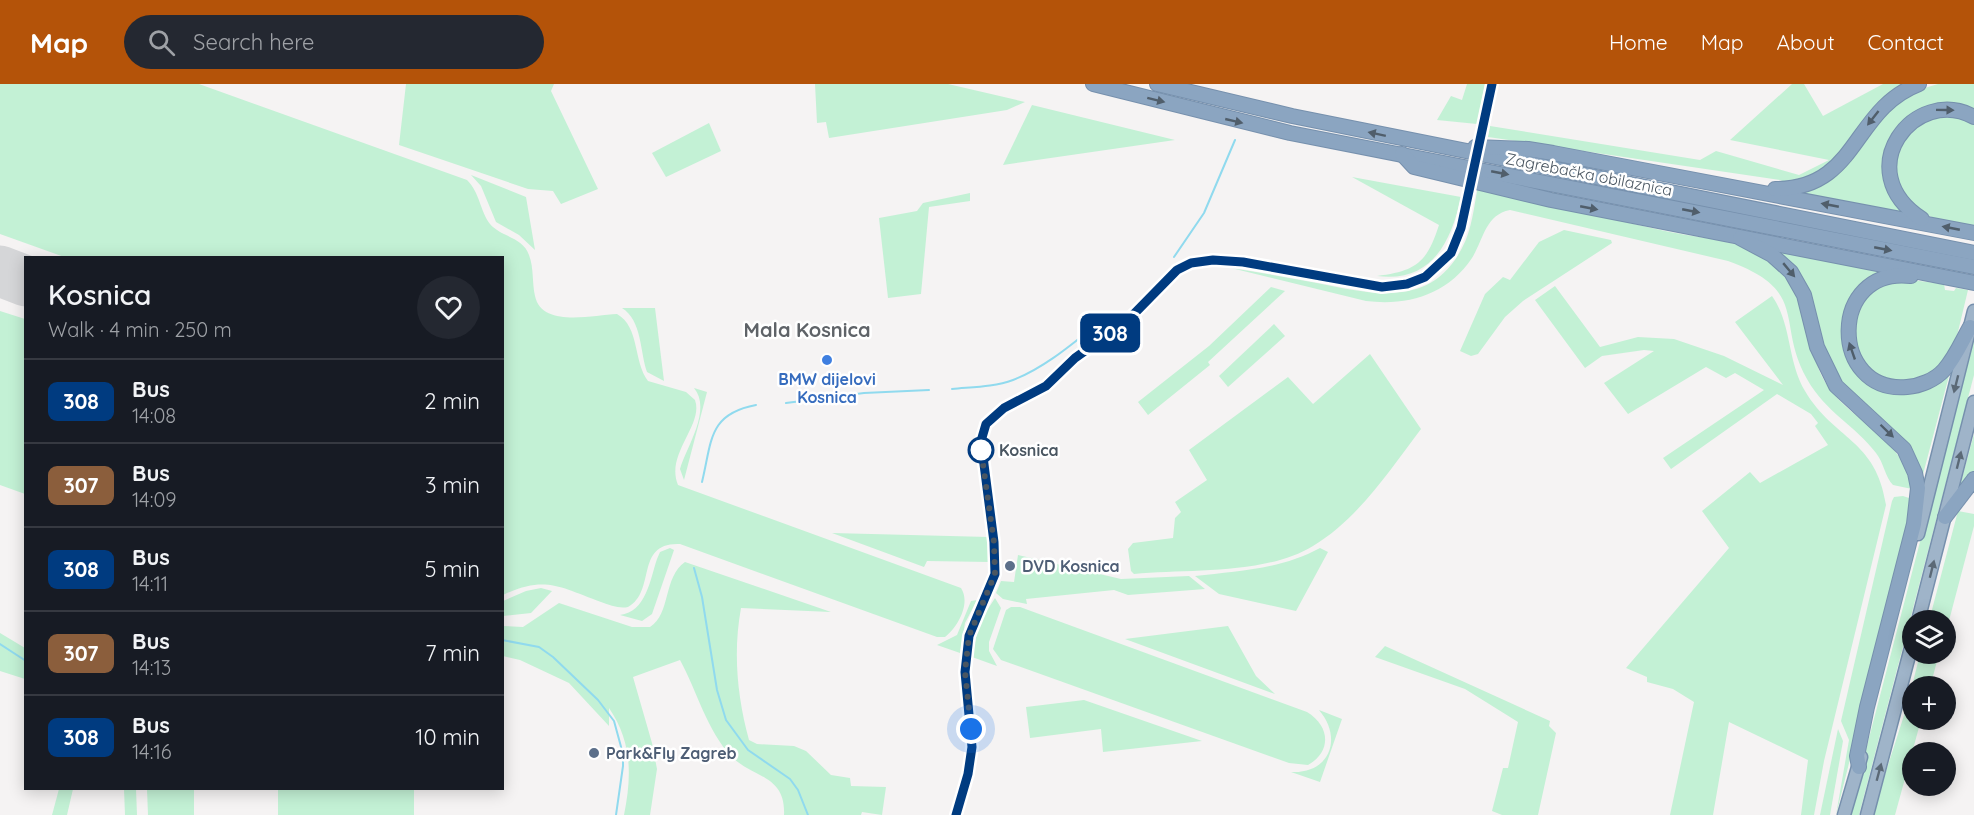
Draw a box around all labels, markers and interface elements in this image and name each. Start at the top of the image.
search box [124,15,544,69]
text: Map [30,25,88,60]
icon: search [145,26,178,59]
text: Search here [193,28,315,56]
text: Home [1609,29,1668,55]
text: Map [1701,29,1744,55]
text: About [1777,29,1835,55]
text: Contact [1868,29,1944,55]
one-way arrow [1147,95,1165,105]
one-way arrow [1936,105,1955,114]
one-way arrow [1867,111,1879,126]
one-way arrow [1225,116,1244,126]
one-way arrow [1368,129,1387,138]
street label: Zagrebačka obilaznica [1504,148,1674,200]
one-way arrow [1491,169,1510,178]
one-way arrow [1821,200,1840,209]
one-way arrow [1580,204,1599,213]
one-way arrow [1682,207,1701,216]
one-way arrow [1942,223,1961,232]
one-way arrow [1873,245,1892,254]
one-way arrow [1782,262,1795,278]
button: heart [417,276,480,339]
text: Kosnica [48,277,151,312]
line badge: 308 [1076,314,1144,352]
text: Walk · 4 min · 250 m [48,317,232,342]
district label: Mala Kosnica [744,317,870,342]
text: 308 [1092,320,1128,346]
one-way arrow [1846,342,1856,360]
marker: BMW dijelovi Kosnica [820,353,834,367]
place label: BMW dijelovi Kosnica [778,369,876,407]
text: Bus [132,375,170,403]
one-way arrow [1950,375,1960,393]
text: 2 min [424,387,480,415]
text: 308 [63,388,99,414]
text: 14:08 [132,403,176,428]
one-way arrow [1880,424,1894,438]
marker: Kosnica [968,437,994,463]
place label: Kosnica [999,440,1059,460]
one-way arrow [1955,451,1965,469]
text: Bus [132,459,170,487]
text: 3 min [425,471,480,499]
text: 307 [64,472,98,498]
text: 14:09 [132,487,176,512]
text: Bus [132,543,170,571]
text: 5 min [425,555,480,583]
text: 308 [63,556,99,582]
place label: DVD Kosnica [1022,556,1120,576]
marker: DVD Kosnica [1003,559,1017,573]
one-way arrow [1927,560,1937,578]
text: 14:11 [132,571,168,596]
map controls [1902,610,1956,796]
button: layers [1902,610,1956,664]
text: Bus [132,627,170,655]
text: 7 min [425,639,480,667]
text: 307 [64,640,98,666]
text: 14:13 [132,655,171,680]
button: + [1902,676,1956,730]
text: Bus [132,711,170,739]
your location [956,714,986,744]
text: 10 min [415,723,480,751]
text: 308 [63,724,99,750]
text: 14:16 [132,739,172,764]
button: − [1902,742,1956,796]
place label: Park&Fly Zagreb [606,743,737,763]
marker: Park&Fly Zagreb [587,746,601,760]
one-way arrow [1875,763,1884,781]

